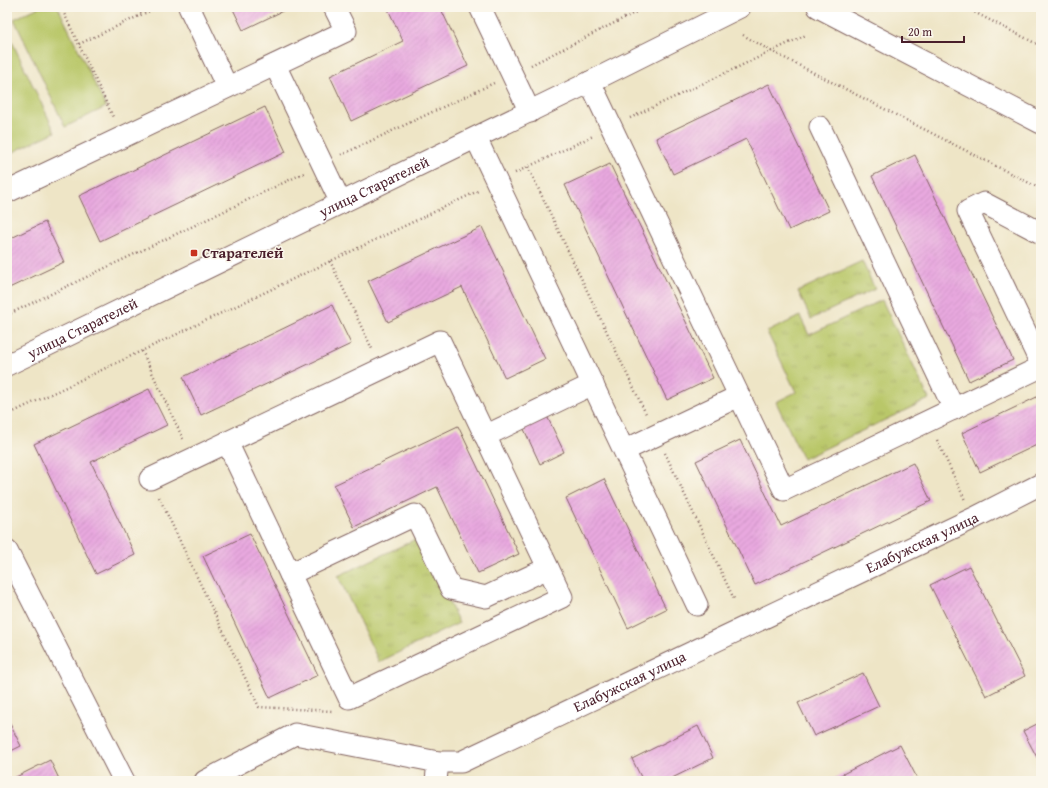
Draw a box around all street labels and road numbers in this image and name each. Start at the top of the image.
street label: улица Старателей [314,151,433,223]
street label: улица Старателей [23,292,141,364]
street label: Елабужская улица [862,506,983,578]
street label: Елабужская улица [570,645,690,717]

